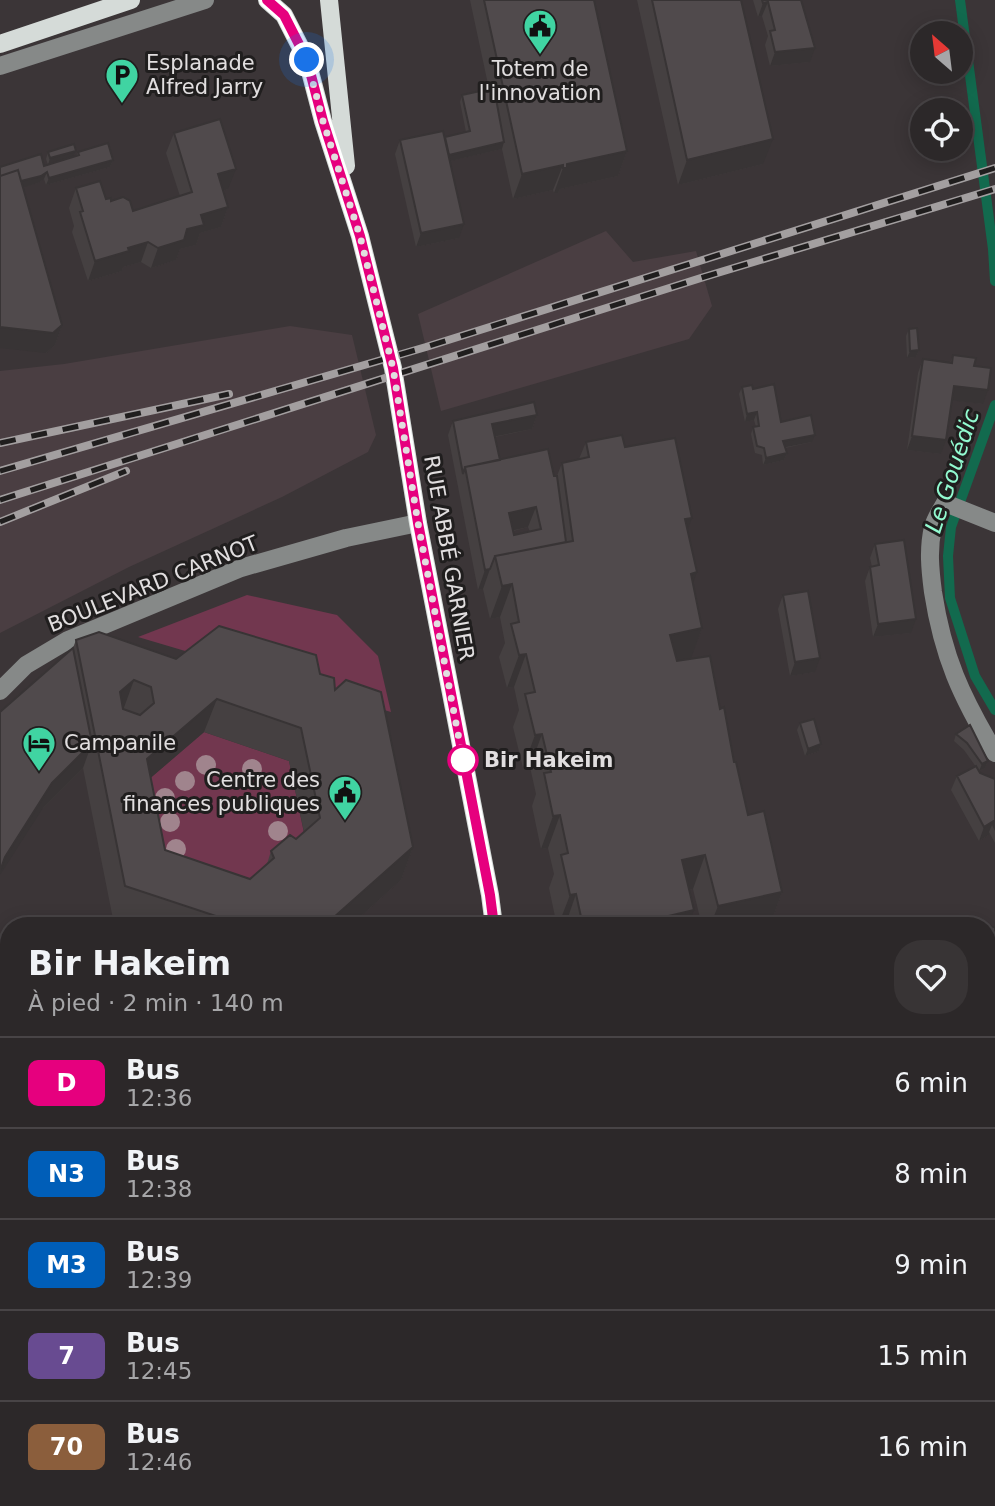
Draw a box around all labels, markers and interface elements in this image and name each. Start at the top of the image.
public building icon: Totem de l'innovation [521,7,559,56]
north arrow [910,21,973,84]
map controls [910,21,973,161]
your location [289,42,324,77]
place label: Esplanade Alfred Jarry [146,51,263,99]
parking icon: Esplanade Alfred Jarry [103,56,141,105]
place label: Totem de l'innovation [479,57,601,105]
button: locate [910,98,973,161]
water label: Le Gouédic [920,406,984,536]
street label: RUE ABBÉ GARNIER [419,453,480,663]
street label: BOULEVARD CARNOT [44,531,262,637]
hotel icon: Campanile [20,724,58,773]
place label: Campanile [64,731,176,755]
marker: Bir Hakeim [448,745,478,775]
place label: Bir Hakeim [484,748,613,772]
place label: Centre des finances publiques [123,768,320,816]
public building icon: Centre des finances publiques [326,773,364,822]
button: heart [894,940,968,1014]
text: Bir Hakeim [28,944,231,983]
text: À pied · 2 min · 140 m [28,990,284,1016]
text: Bus [126,1055,180,1085]
text: 6 min [894,1068,968,1098]
text: D [57,1069,76,1097]
text: 12:36 [126,1085,192,1111]
text: Bus [126,1146,180,1176]
text: 8 min [894,1159,968,1189]
text: N3 [48,1160,85,1188]
text: 12:38 [126,1176,192,1202]
text: Bus [126,1237,180,1267]
text: 9 min [894,1250,968,1280]
text: M3 [46,1251,87,1279]
text: 12:39 [126,1267,192,1293]
text: Bus [126,1328,180,1358]
text: 15 min [878,1341,968,1371]
text: 7 [58,1342,75,1370]
text: 12:45 [126,1358,192,1384]
text: Bus [126,1419,180,1449]
text: 16 min [878,1432,968,1462]
text: 70 [50,1433,83,1461]
text: 12:46 [126,1449,192,1475]

